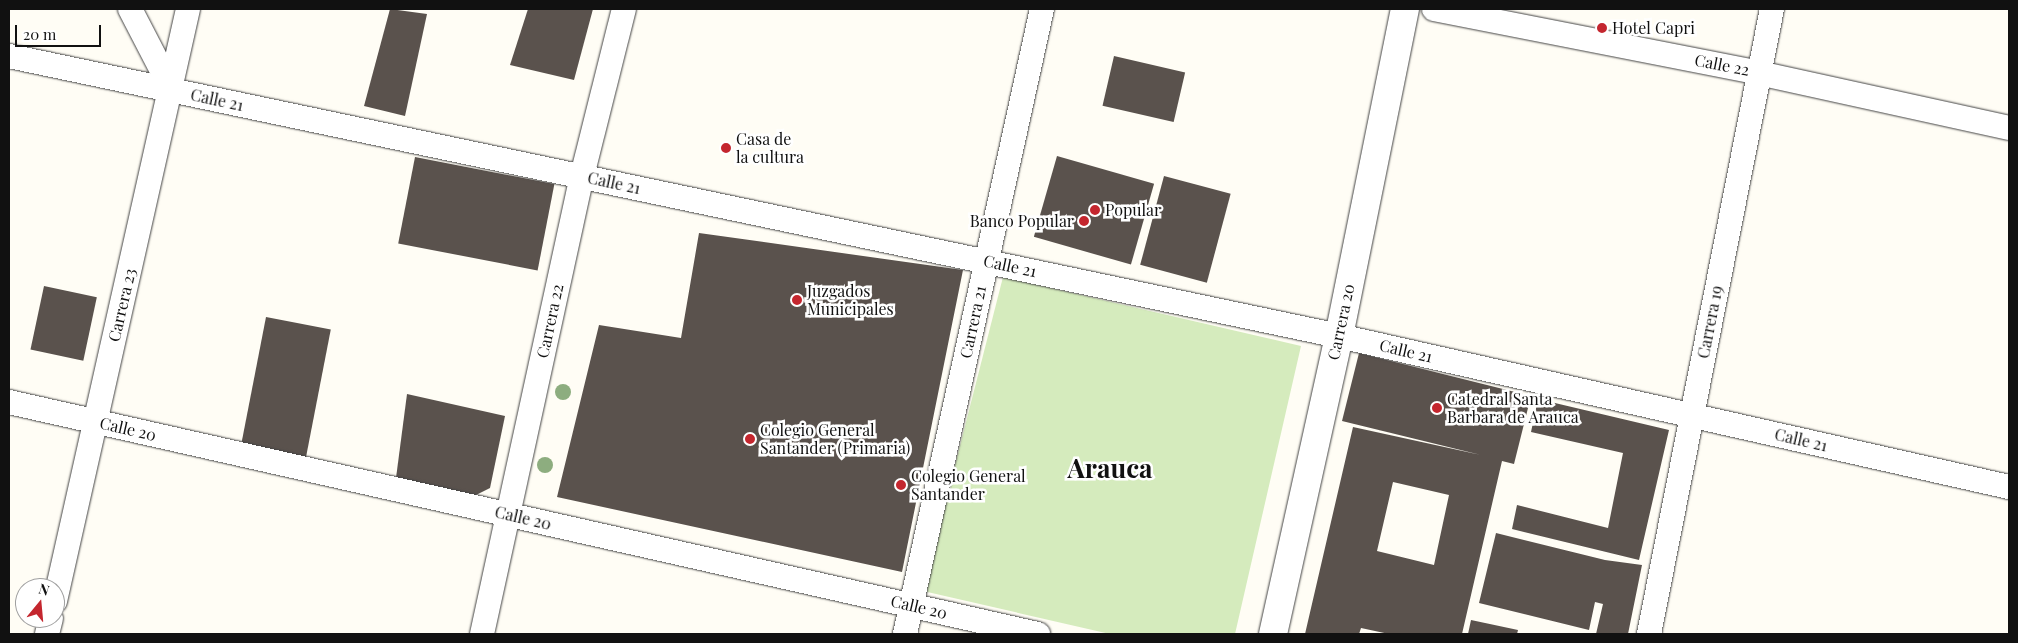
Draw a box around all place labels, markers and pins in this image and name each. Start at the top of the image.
place label: Hotel Capri [1612,18,1695,38]
marker: Hotel Capri [1596,22,1608,34]
place label: Casa de la cultura [736,129,804,167]
marker: Casa de la cultura [720,142,732,154]
place label: Popular [1105,200,1161,220]
marker: Popular [1089,204,1101,216]
place label: Banco Popular [970,211,1074,231]
marker: Banco Popular [1078,215,1090,227]
place label: Juzgados Municipales [807,281,894,319]
marker: Juzgados Municipales [791,294,803,306]
place label: Catedral Santa Barbara de Arauca [1447,389,1579,427]
marker: Catedral Santa Barbara de Arauca [1431,402,1443,414]
place label: Colegio General Santander (Primaria) [760,420,911,458]
marker: Colegio General Santander (Primaria) [744,433,756,445]
place label: Colegio General Santander [911,466,1026,504]
marker: Colegio General Santander [895,479,907,491]

